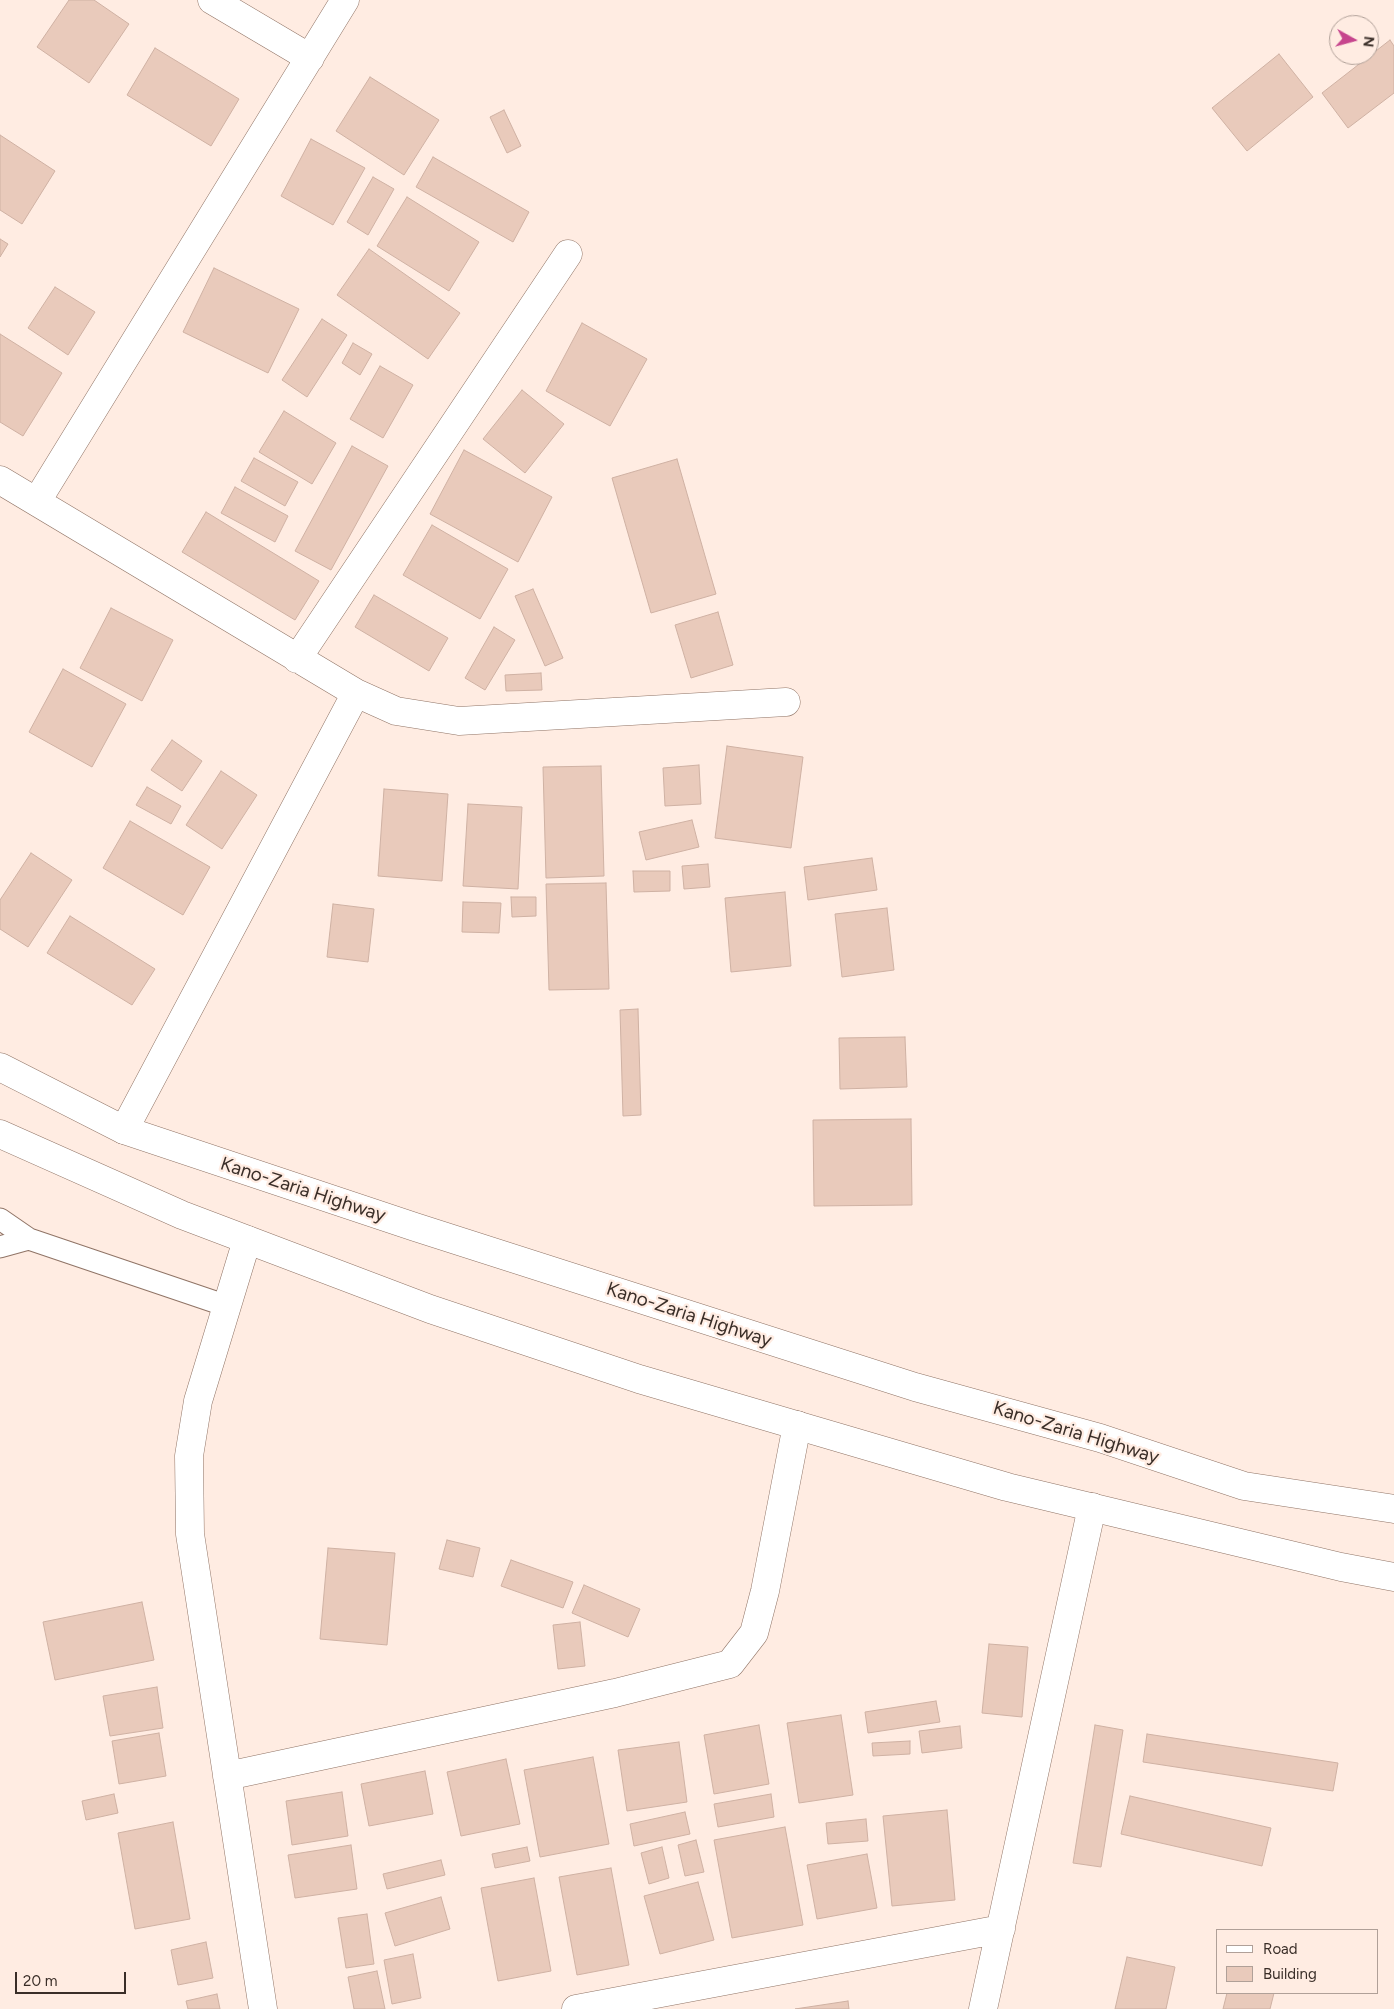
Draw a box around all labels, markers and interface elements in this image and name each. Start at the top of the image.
north arrow [1329,15,1379,65]
text: N [1359,35,1377,48]
street label: Kano-Zaria Highway [218,1153,388,1227]
street label: Kano-Zaria Highway [604,1278,774,1352]
street label: Kano-Zaria Highway [990,1397,1162,1469]
legend [1216,1929,1379,1994]
text: Road [1263,1940,1298,1958]
scale bar [18,1962,129,1994]
text: Building [1263,1965,1317,1983]
text: 20 m [23,1972,57,1990]

